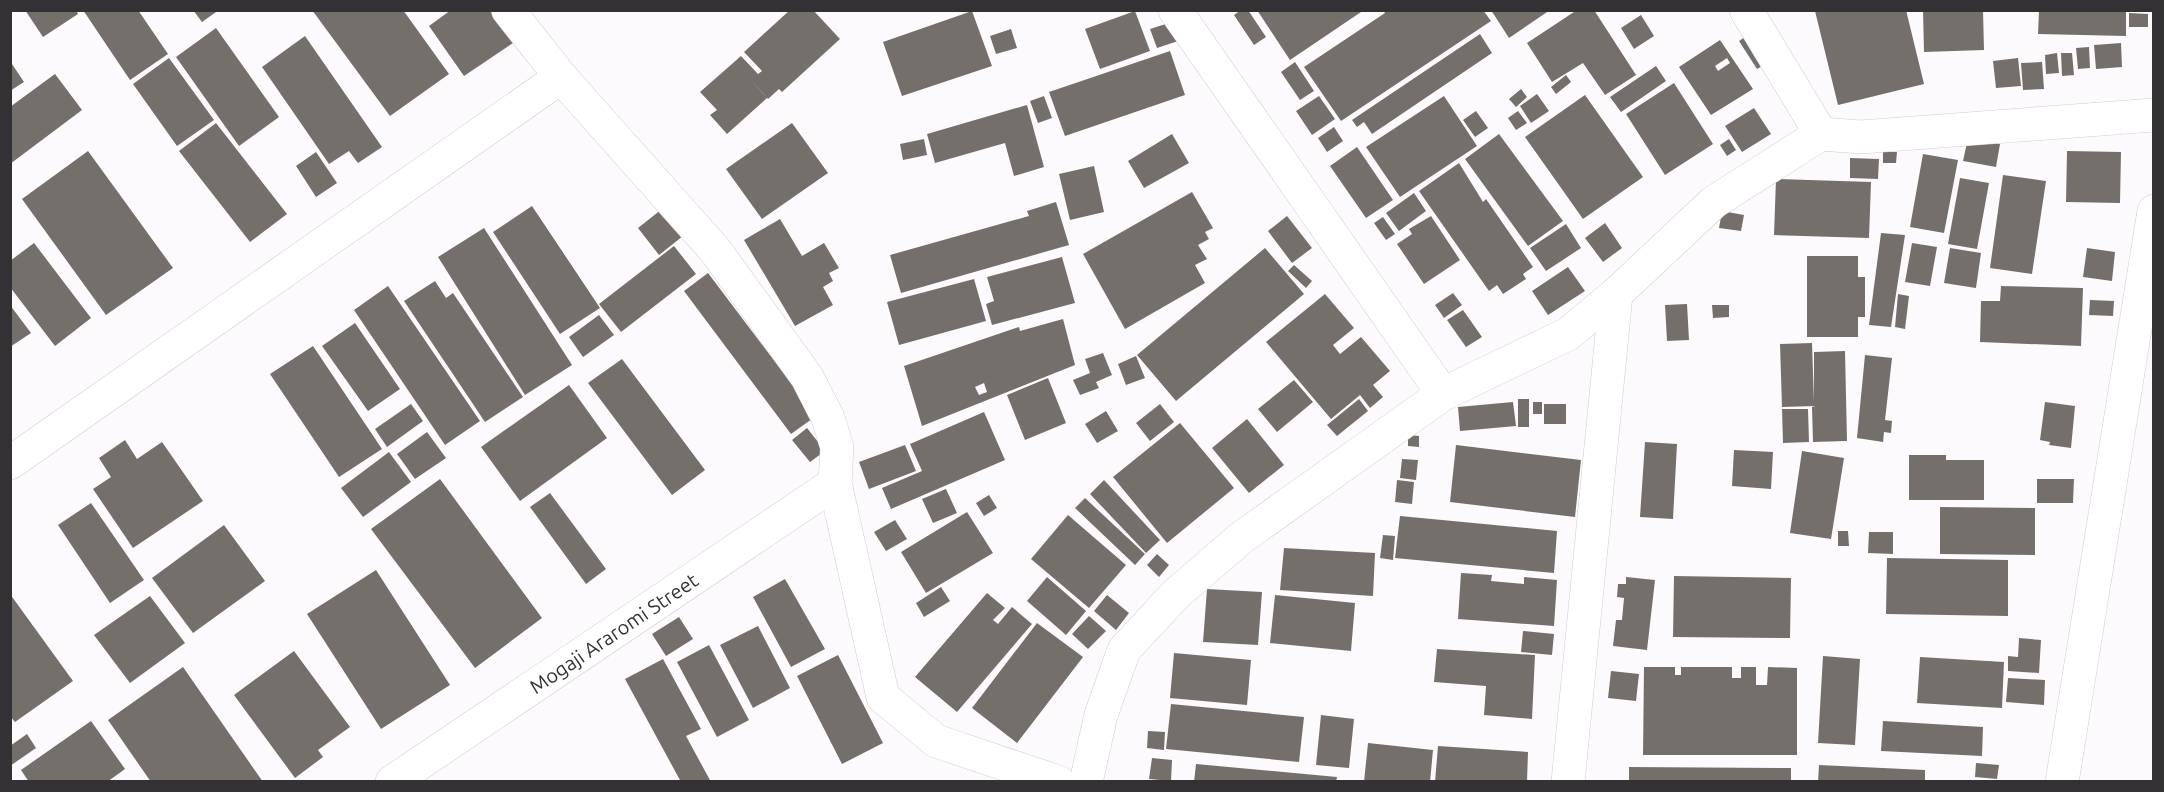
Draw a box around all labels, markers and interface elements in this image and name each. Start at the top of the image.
street label: Mogaji Araromi Street [525,568,702,698]

